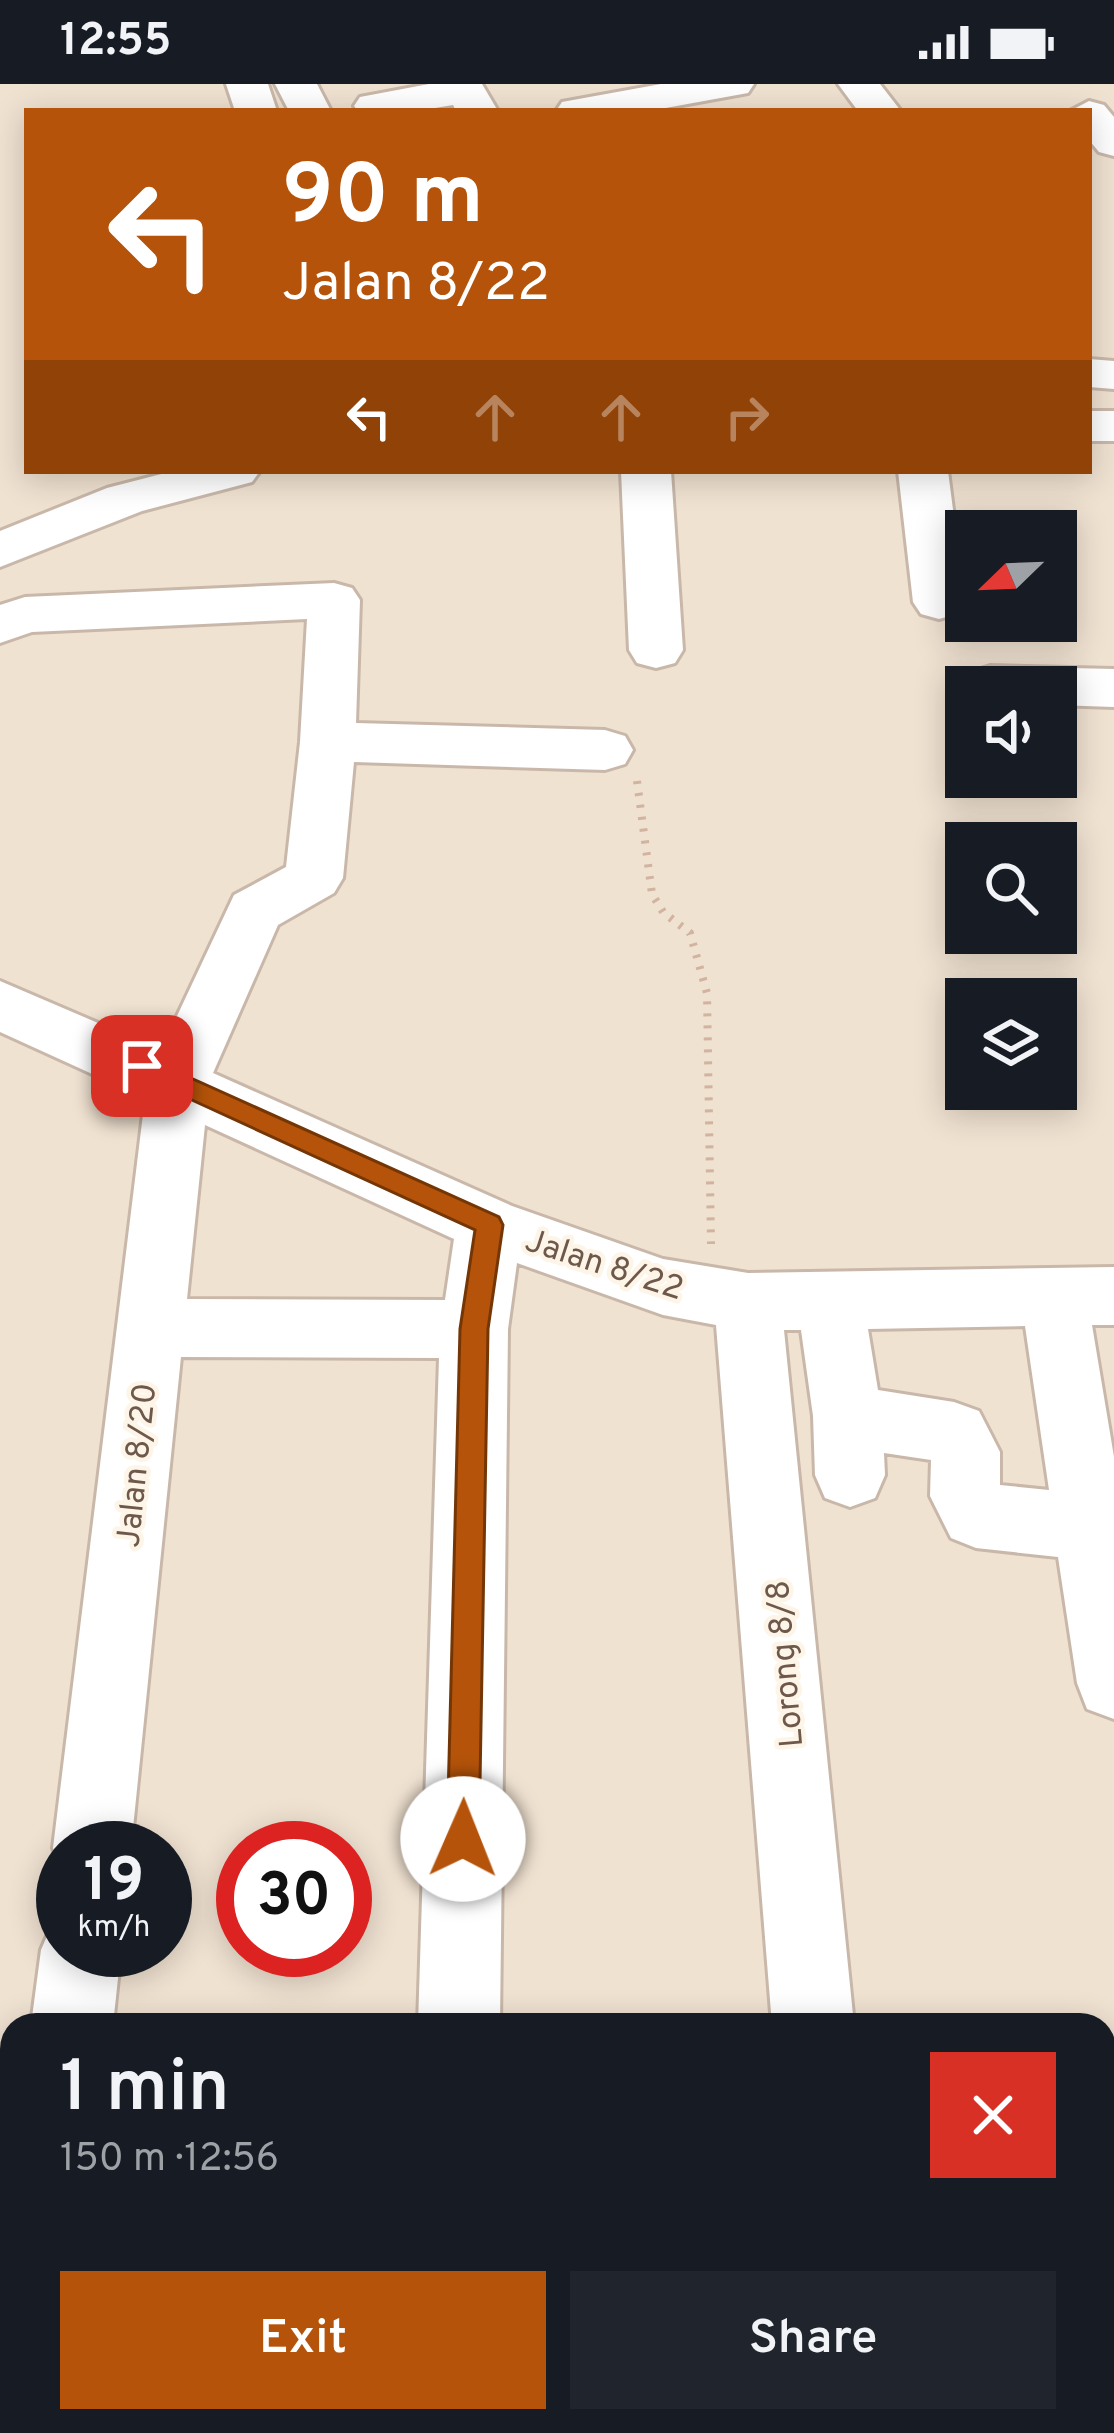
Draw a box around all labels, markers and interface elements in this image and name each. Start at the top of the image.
text: 12:55 [60,14,171,71]
text: 90 m [282,147,484,253]
icon: left [84,156,240,312]
text: Jalan 8/22 [282,251,550,320]
icon: left [336,384,402,450]
icon: ahead [462,384,528,450]
icon: ahead [588,384,654,450]
icon: right [714,384,780,450]
north arrow [945,510,1077,642]
map controls [945,510,1077,1110]
button: sound [945,666,1077,798]
button: search [945,822,1077,954]
button: layers [945,978,1077,1110]
pin [91,1015,193,1117]
icon: arrive [109,1033,175,1099]
street label: Jalan 8/22 [519,1222,688,1312]
street label: Jalan 8/20 [109,1381,168,1550]
street label: Lorong 8/8 [759,1578,815,1749]
position arrow [400,1776,526,1902]
speed limit sign: 30 [216,1821,372,1977]
text: 19 [84,1846,144,1922]
text: km/h [78,1910,150,1947]
text: 1 min [60,2045,230,2137]
button: close [930,2052,1056,2178]
text: 150 m · 12:56 [60,2136,279,2185]
button: Exit [60,2271,546,2409]
button: Share [570,2271,1056,2409]

